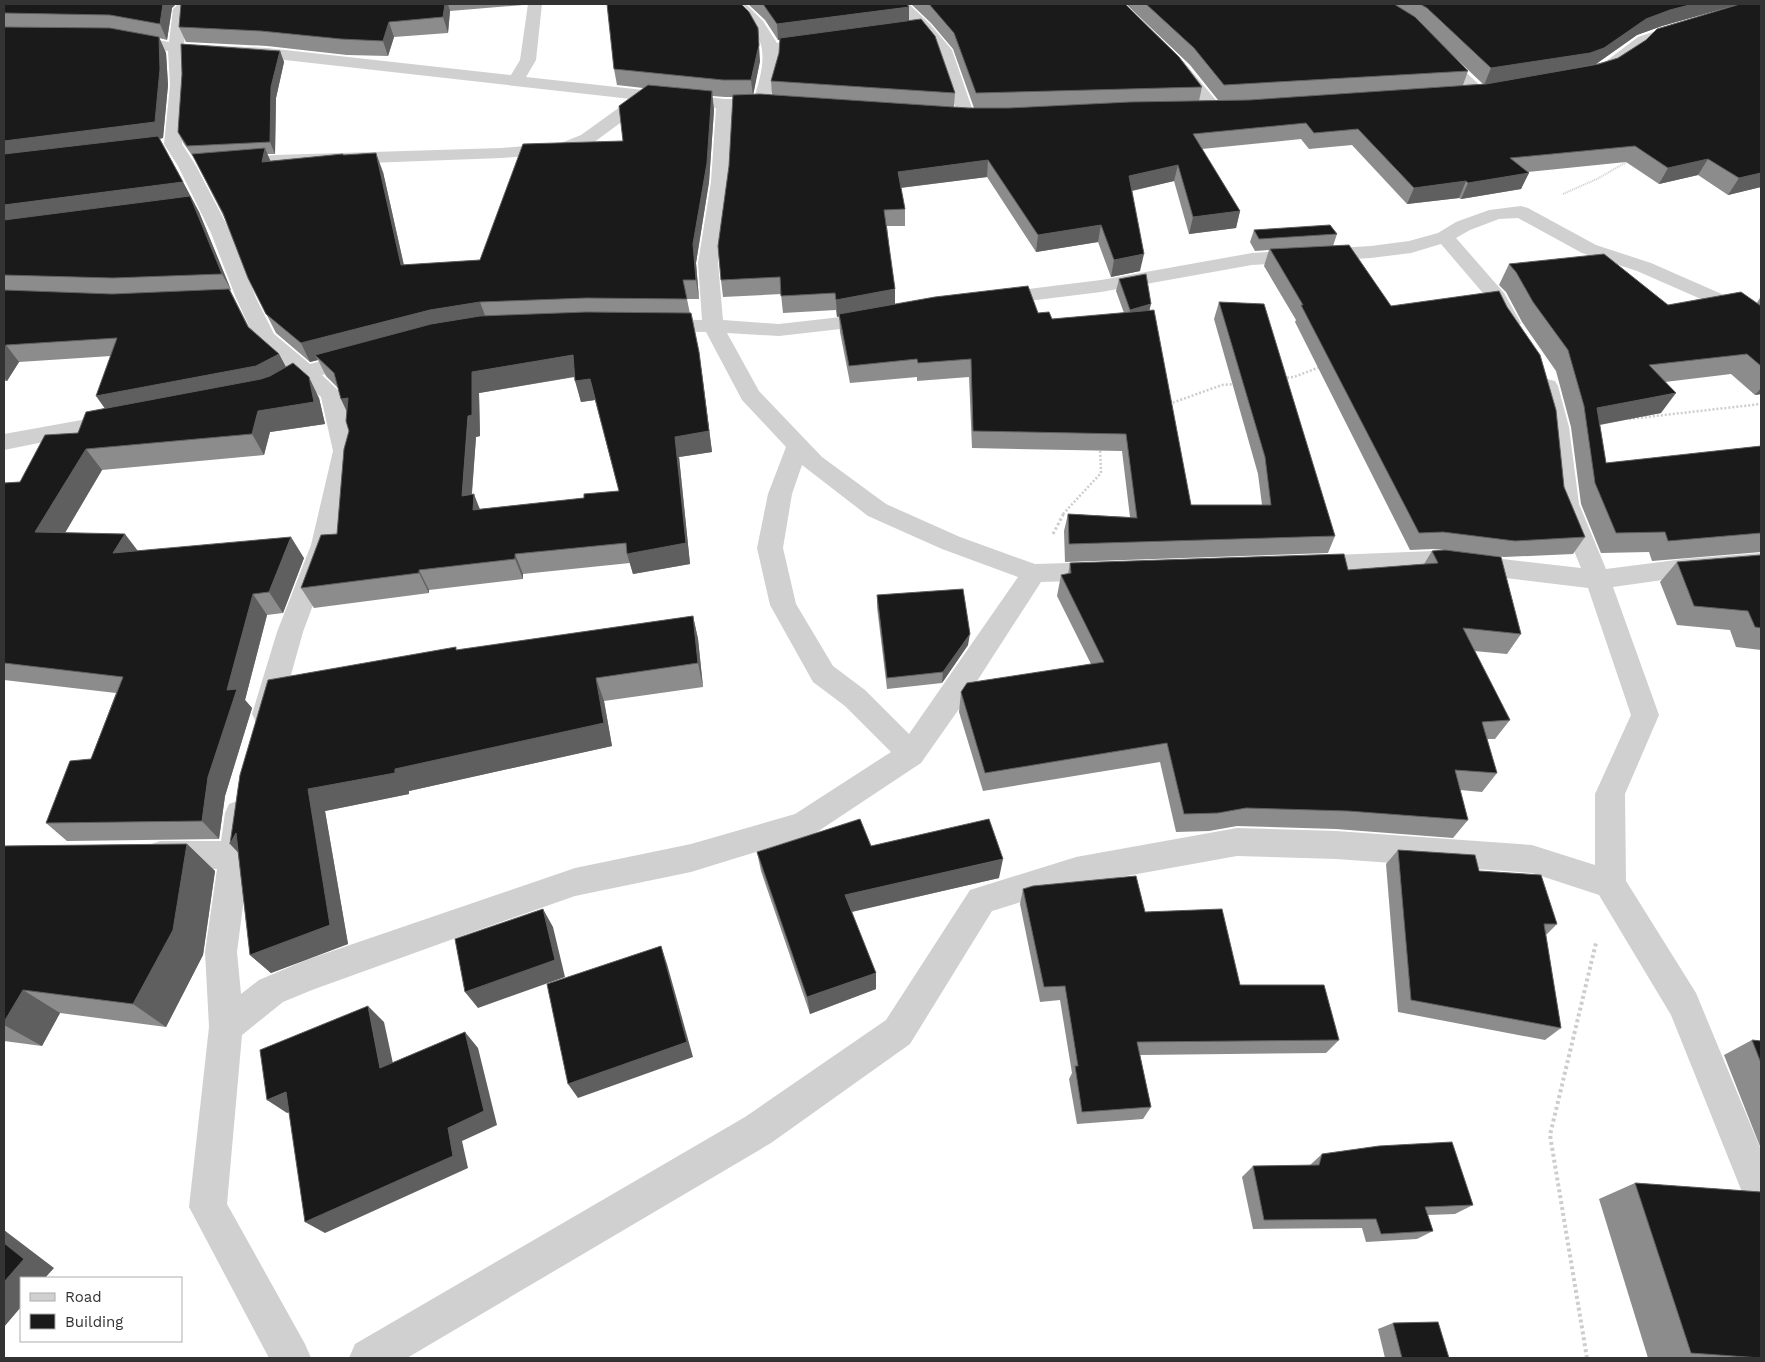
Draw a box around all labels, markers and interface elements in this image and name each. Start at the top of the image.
legend [20,1277,182,1342]
text: Road [65,1288,102,1306]
text: Building [65,1313,123,1331]

